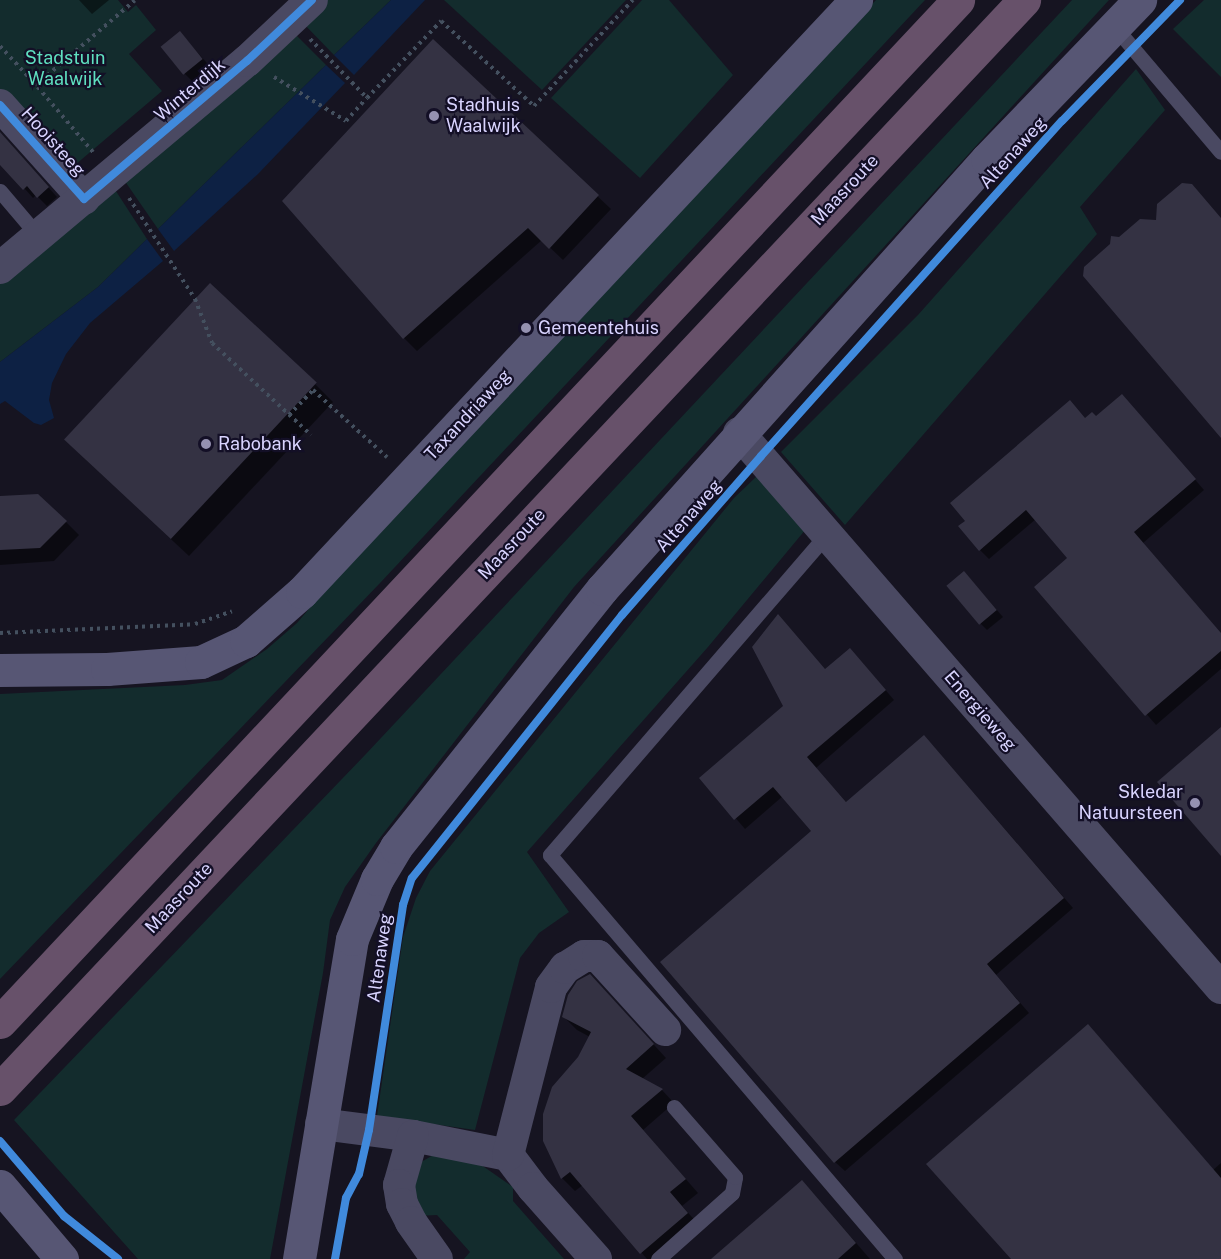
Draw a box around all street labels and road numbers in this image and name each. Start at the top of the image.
street label: Winterdijk [150,54,230,126]
street label: Hooisteeg [16,103,90,181]
street label: Altenaweg [975,112,1051,194]
street label: Maasroute [807,150,883,230]
street label: Taxandriaweg [420,365,516,465]
street label: Altenaweg [651,475,727,557]
street label: Maasroute [474,504,550,584]
street label: Energieweg [939,666,1021,756]
street label: Maasroute [141,858,217,938]
street label: Altenaweg [363,912,397,1004]

